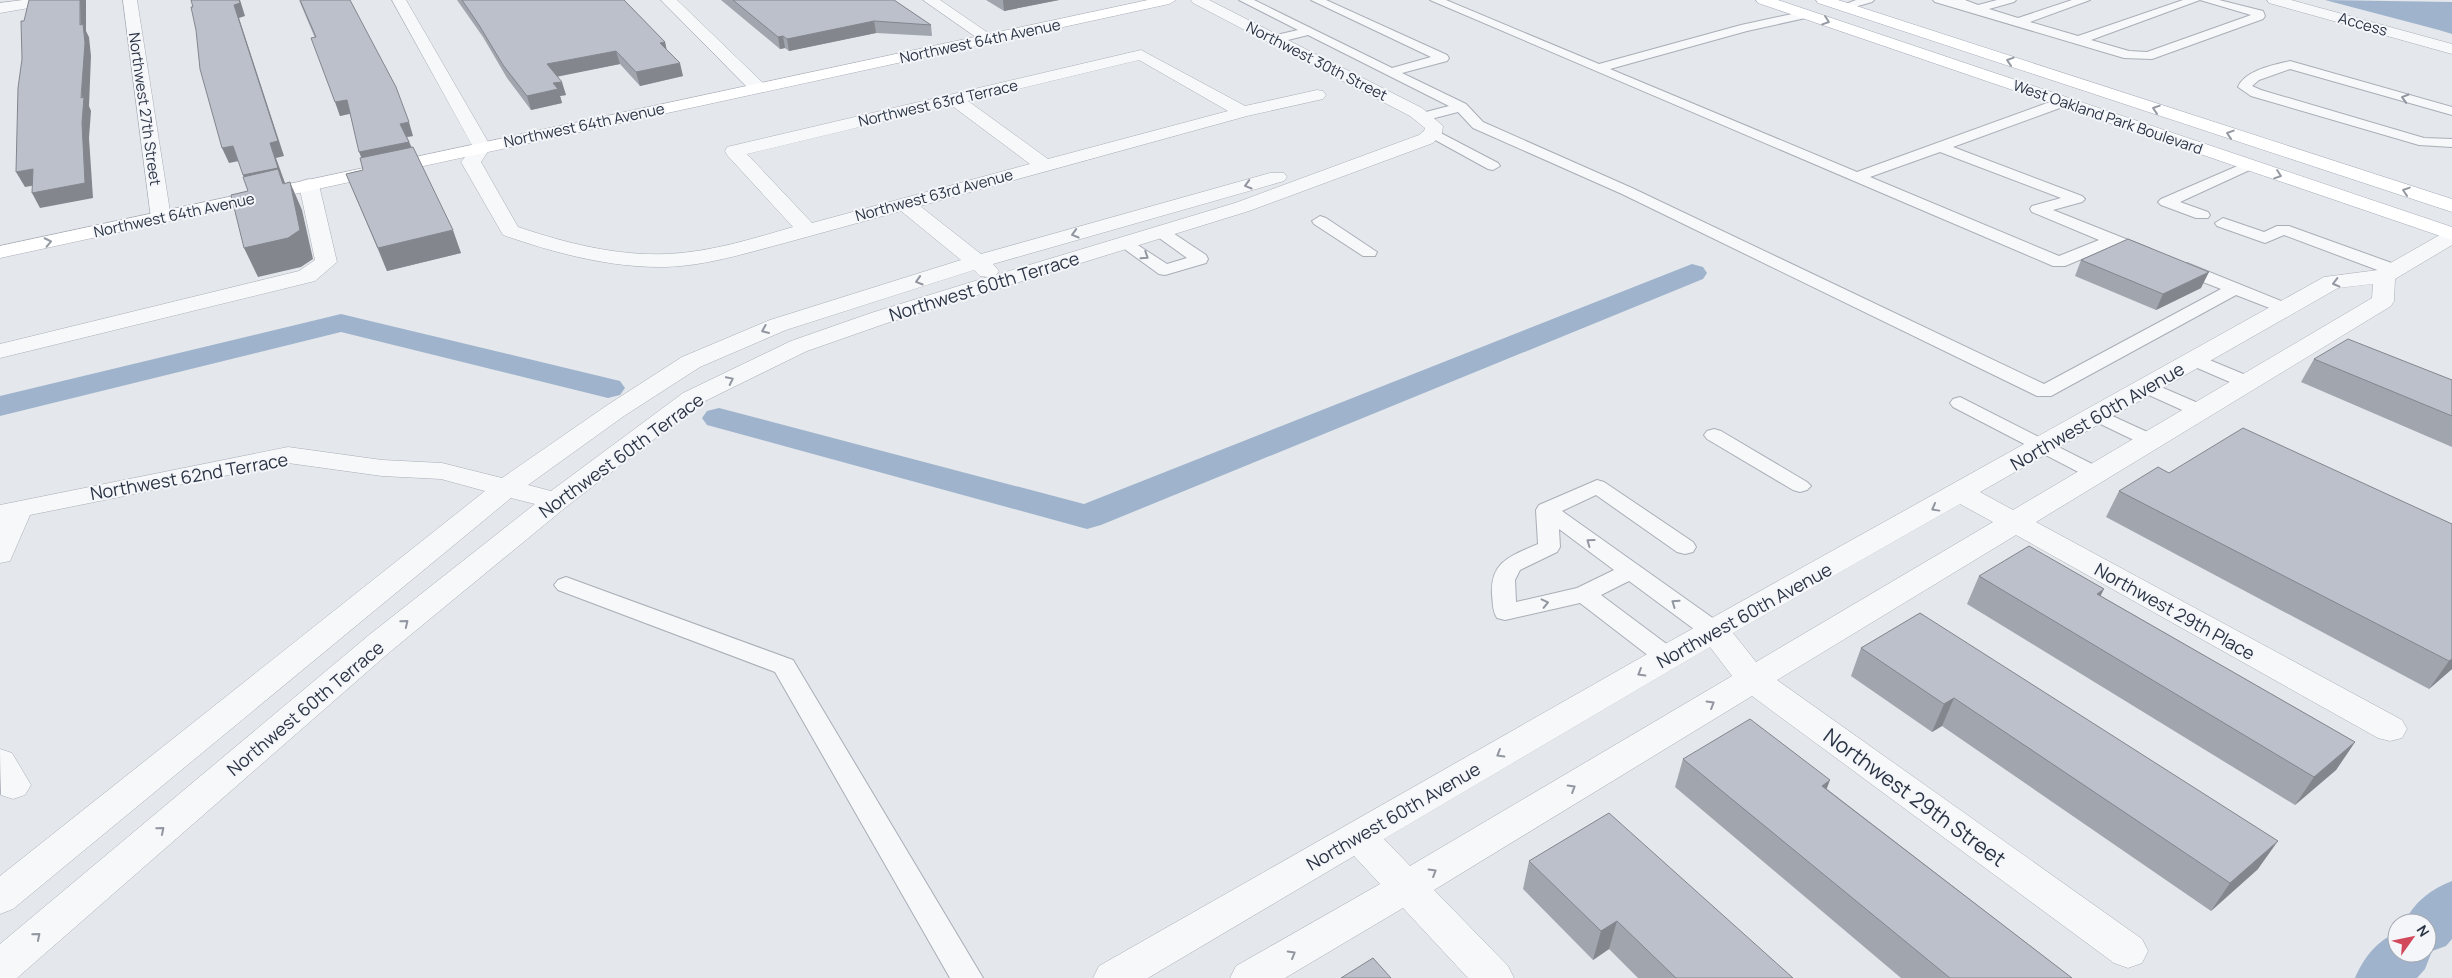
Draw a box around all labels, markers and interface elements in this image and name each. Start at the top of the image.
street label: Access [2336,7,2390,41]
street label: Northwest 64th Avenue [898,14,1062,68]
one-way arrow [1821,15,1829,25]
street label: Northwest 30th Street [1243,16,1391,106]
street label: Northwest 27th Street [124,31,166,187]
one-way arrow [2006,57,2015,67]
street label: Northwest 63rd Terrace [856,74,1020,132]
street label: West Oakland Park Boulevard [2010,75,2206,159]
one-way arrow [2401,93,2410,104]
street label: Northwest 64th Avenue [502,98,666,152]
one-way arrow [2152,105,2160,115]
one-way arrow [2226,129,2234,139]
street label: Northwest 63rd Avenue [853,164,1015,226]
one-way arrow [2273,169,2281,179]
one-way arrow [1245,179,1253,189]
one-way arrow [2402,187,2410,197]
street label: Northwest 64th Avenue [92,188,256,242]
one-way arrow [1072,229,1080,239]
one-way arrow [43,237,52,248]
street label: Northwest 60th Terrace [886,246,1082,326]
one-way arrow [1139,250,1148,260]
one-way arrow [916,275,924,285]
one-way arrow [2332,277,2340,287]
one-way arrow [761,324,770,335]
street label: Northwest 60th Avenue [2006,356,2188,476]
one-way arrow [725,376,734,386]
street label: Northwest 60th Terrace [534,387,708,523]
street label: Northwest 62nd Terrace [88,447,290,505]
one-way arrow [1932,501,1941,511]
one-way arrow [1587,539,1596,548]
street label: Northwest 60th Avenue [1652,557,1836,673]
street label: Northwest 29th Place [2091,557,2259,665]
one-way arrow [1540,598,1549,609]
one-way arrow [1671,600,1681,609]
one-way arrow [399,621,408,629]
street label: Northwest 60th Terrace [221,635,389,781]
one-way arrow [1637,666,1646,676]
one-way arrow [1705,700,1714,710]
street label: Northwest 29th Street [1818,721,2012,873]
one-way arrow [1496,747,1505,757]
street label: Northwest 60th Avenue [1302,756,1484,876]
one-way arrow [1566,784,1575,794]
one-way arrow [155,827,164,836]
one-way arrow [1427,868,1436,878]
north arrow [2387,913,2437,963]
text: N [2413,921,2434,940]
one-way arrow [31,933,40,942]
one-way arrow [1287,950,1296,960]

